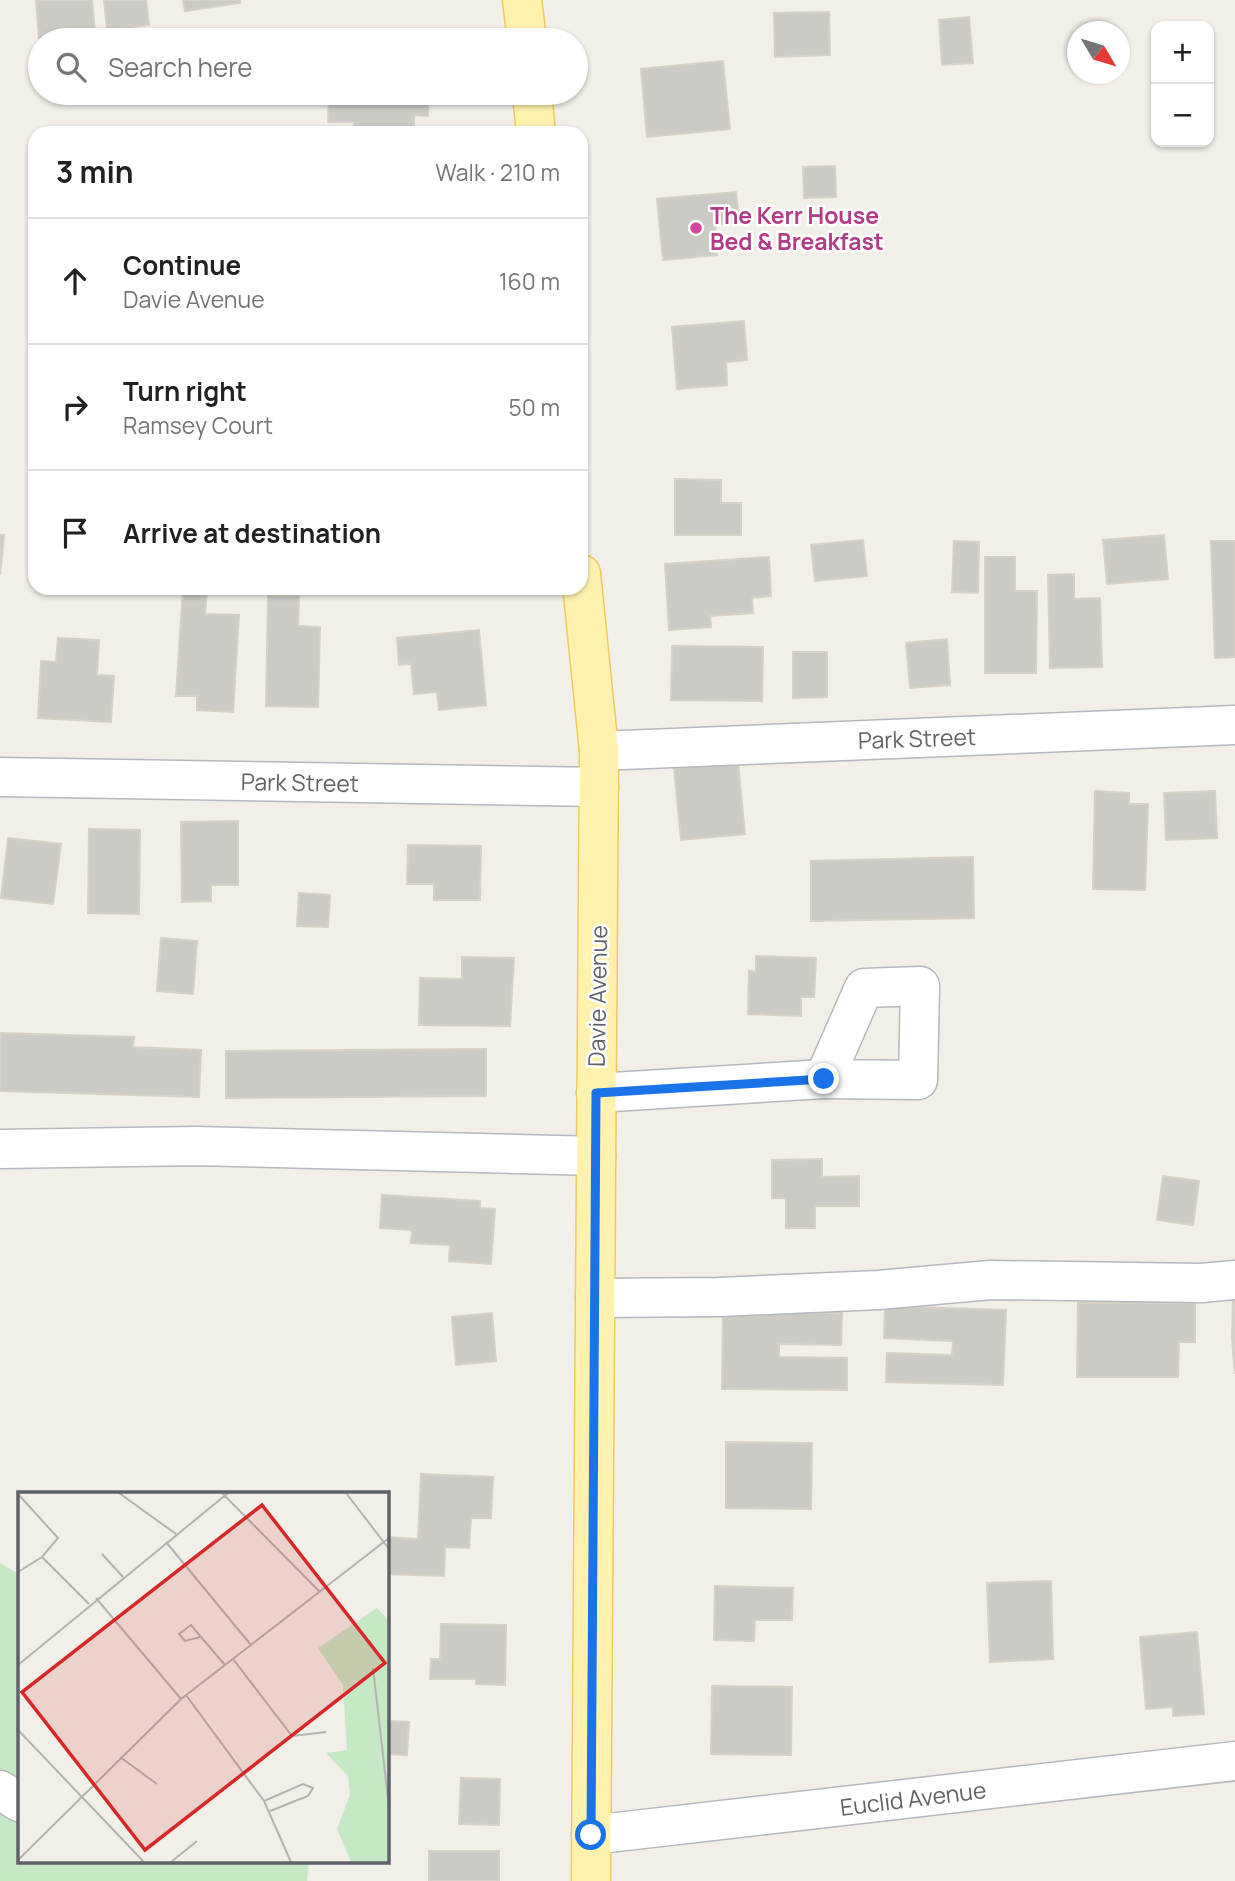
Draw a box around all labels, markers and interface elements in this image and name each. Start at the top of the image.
north arrow [1067,21,1130,84]
map controls [1151,21,1214,147]
button: + [1151,21,1214,84]
search box [28,28,588,105]
icon: search [52,48,90,86]
text: Search here [108,49,253,85]
button: − [1151,84,1214,147]
text: 3 min [56,151,134,192]
text: Walk · 210 m [435,156,560,188]
place label: The Kerr House Bed & Breakfast [710,199,884,257]
marker: The Kerr House Bed & Breakfast [688,220,704,236]
text: Continue [123,247,241,283]
icon: ahead [56,262,94,300]
text: 160 m [499,265,560,297]
text: Davie Avenue [123,283,265,315]
text: Turn right [123,373,247,409]
icon: right [56,388,94,426]
text: 50 m [509,391,560,423]
text: Ramsey Court [123,409,273,441]
icon: arrive [56,514,94,552]
text: Arrive at destination [123,515,381,551]
street label: Park Street [857,720,977,756]
street label: Park Street [241,765,359,799]
street label: Davie Avenue [580,925,614,1067]
route end [808,1063,839,1094]
inset map [18,1492,388,1864]
street label: Euclid Avenue [838,1773,988,1823]
route start [575,1819,606,1850]

